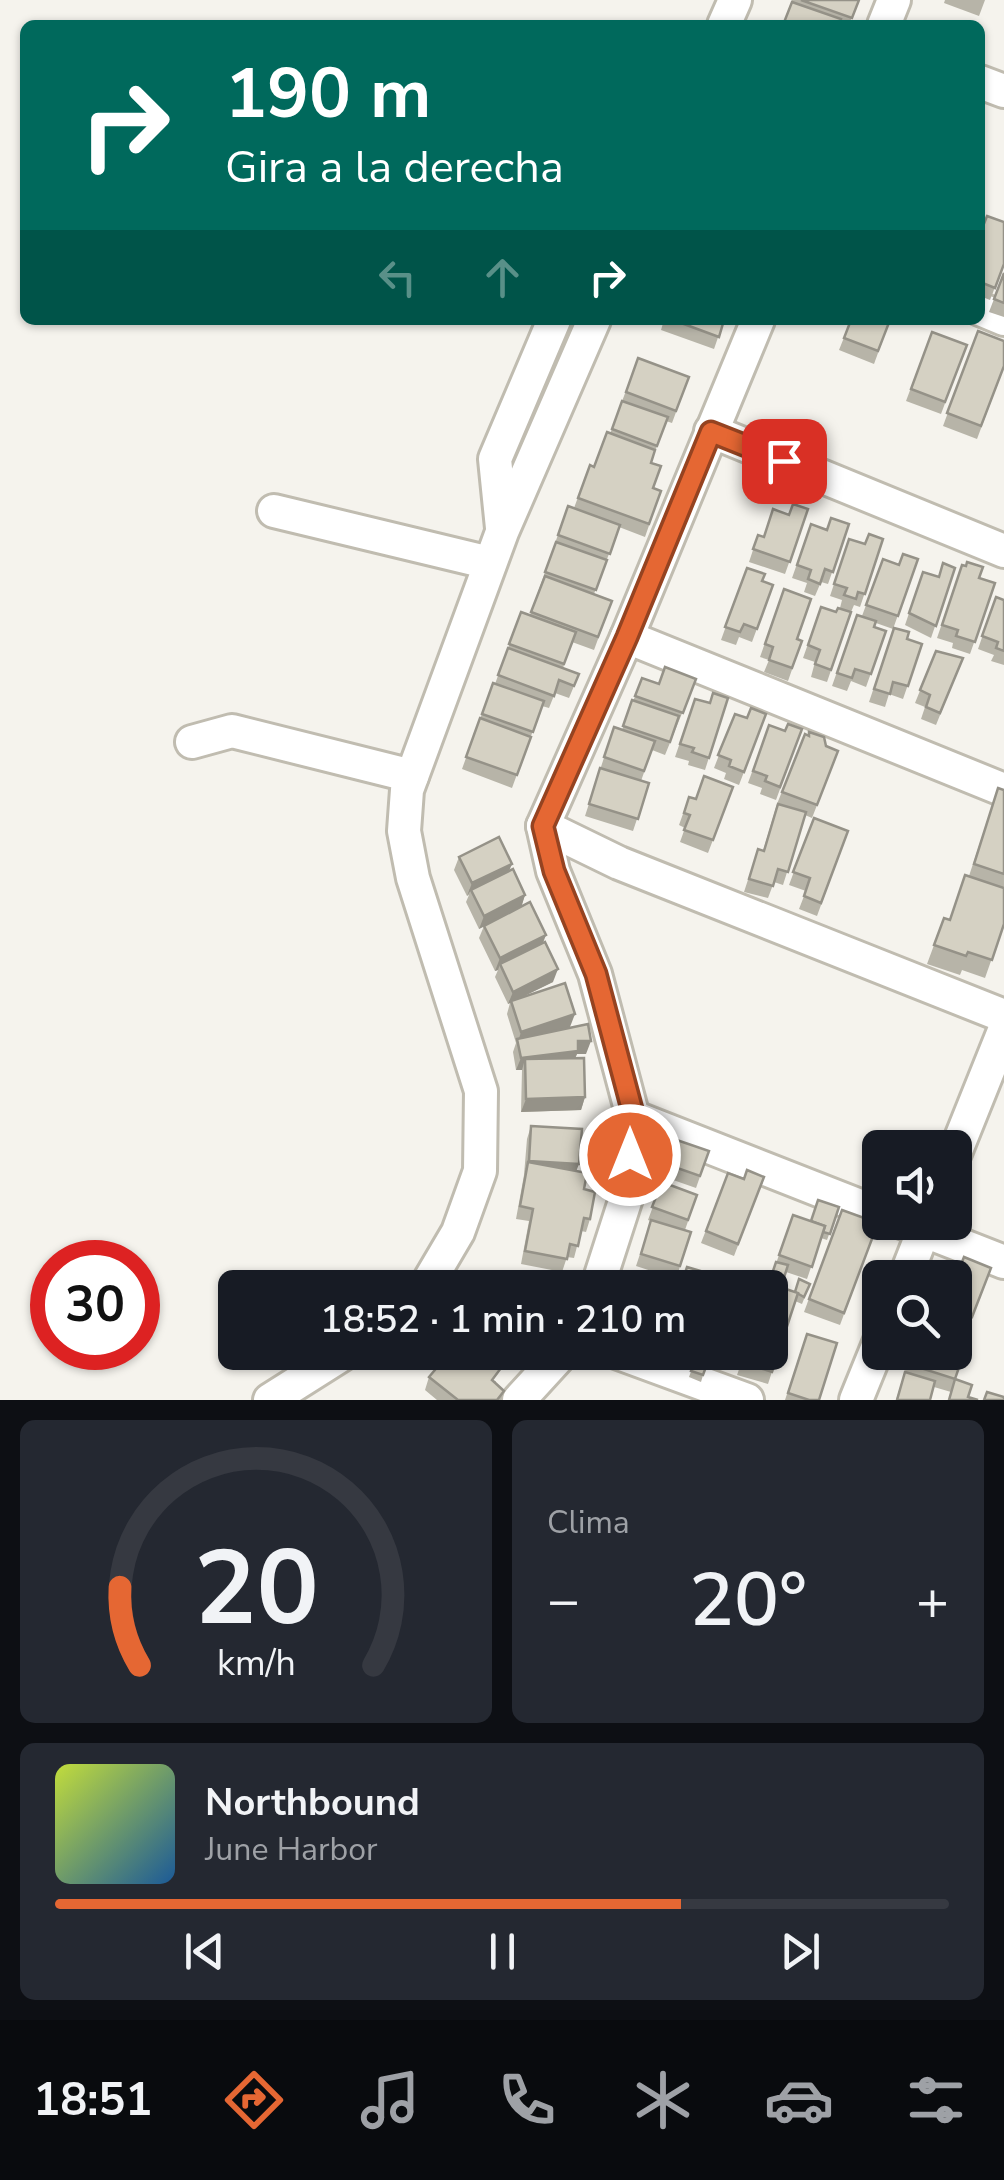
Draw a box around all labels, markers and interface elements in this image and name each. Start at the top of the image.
text: 190 m [225,46,431,142]
icon: right [60,60,190,190]
text: Gira a la derecha [225,137,564,198]
icon: left [370,250,425,305]
icon: ahead [475,250,530,305]
icon: right [580,250,635,305]
pin [742,419,827,504]
icon: arrive [757,434,812,489]
position arrow [578,1103,682,1207]
map controls [862,1130,972,1370]
button: sound [862,1130,972,1240]
speed limit sign: 30 [30,1240,160,1370]
button: search [862,1260,972,1370]
text: 18:52 · 1 min · 210 m [320,1294,686,1345]
text: Clima [547,1501,630,1544]
text: 20 [194,1518,318,1660]
text: 20° [689,1549,807,1651]
text: − [547,1563,580,1638]
text: + [916,1563,949,1638]
text: km/h [217,1639,295,1688]
text: Northbound [205,1777,420,1828]
text: June Harbor [205,1828,377,1871]
icon: previous [177,1924,232,1979]
icon: pause [475,1924,530,1979]
icon: next [773,1924,828,1979]
icon: directions [219,2065,289,2135]
icon: music [355,2065,425,2135]
icon: phone [492,2065,562,2135]
icon: climate [628,2065,698,2135]
icon: car [764,2065,834,2135]
icon: filters [901,2065,971,2135]
text: 18:51 [33,2070,152,2131]

